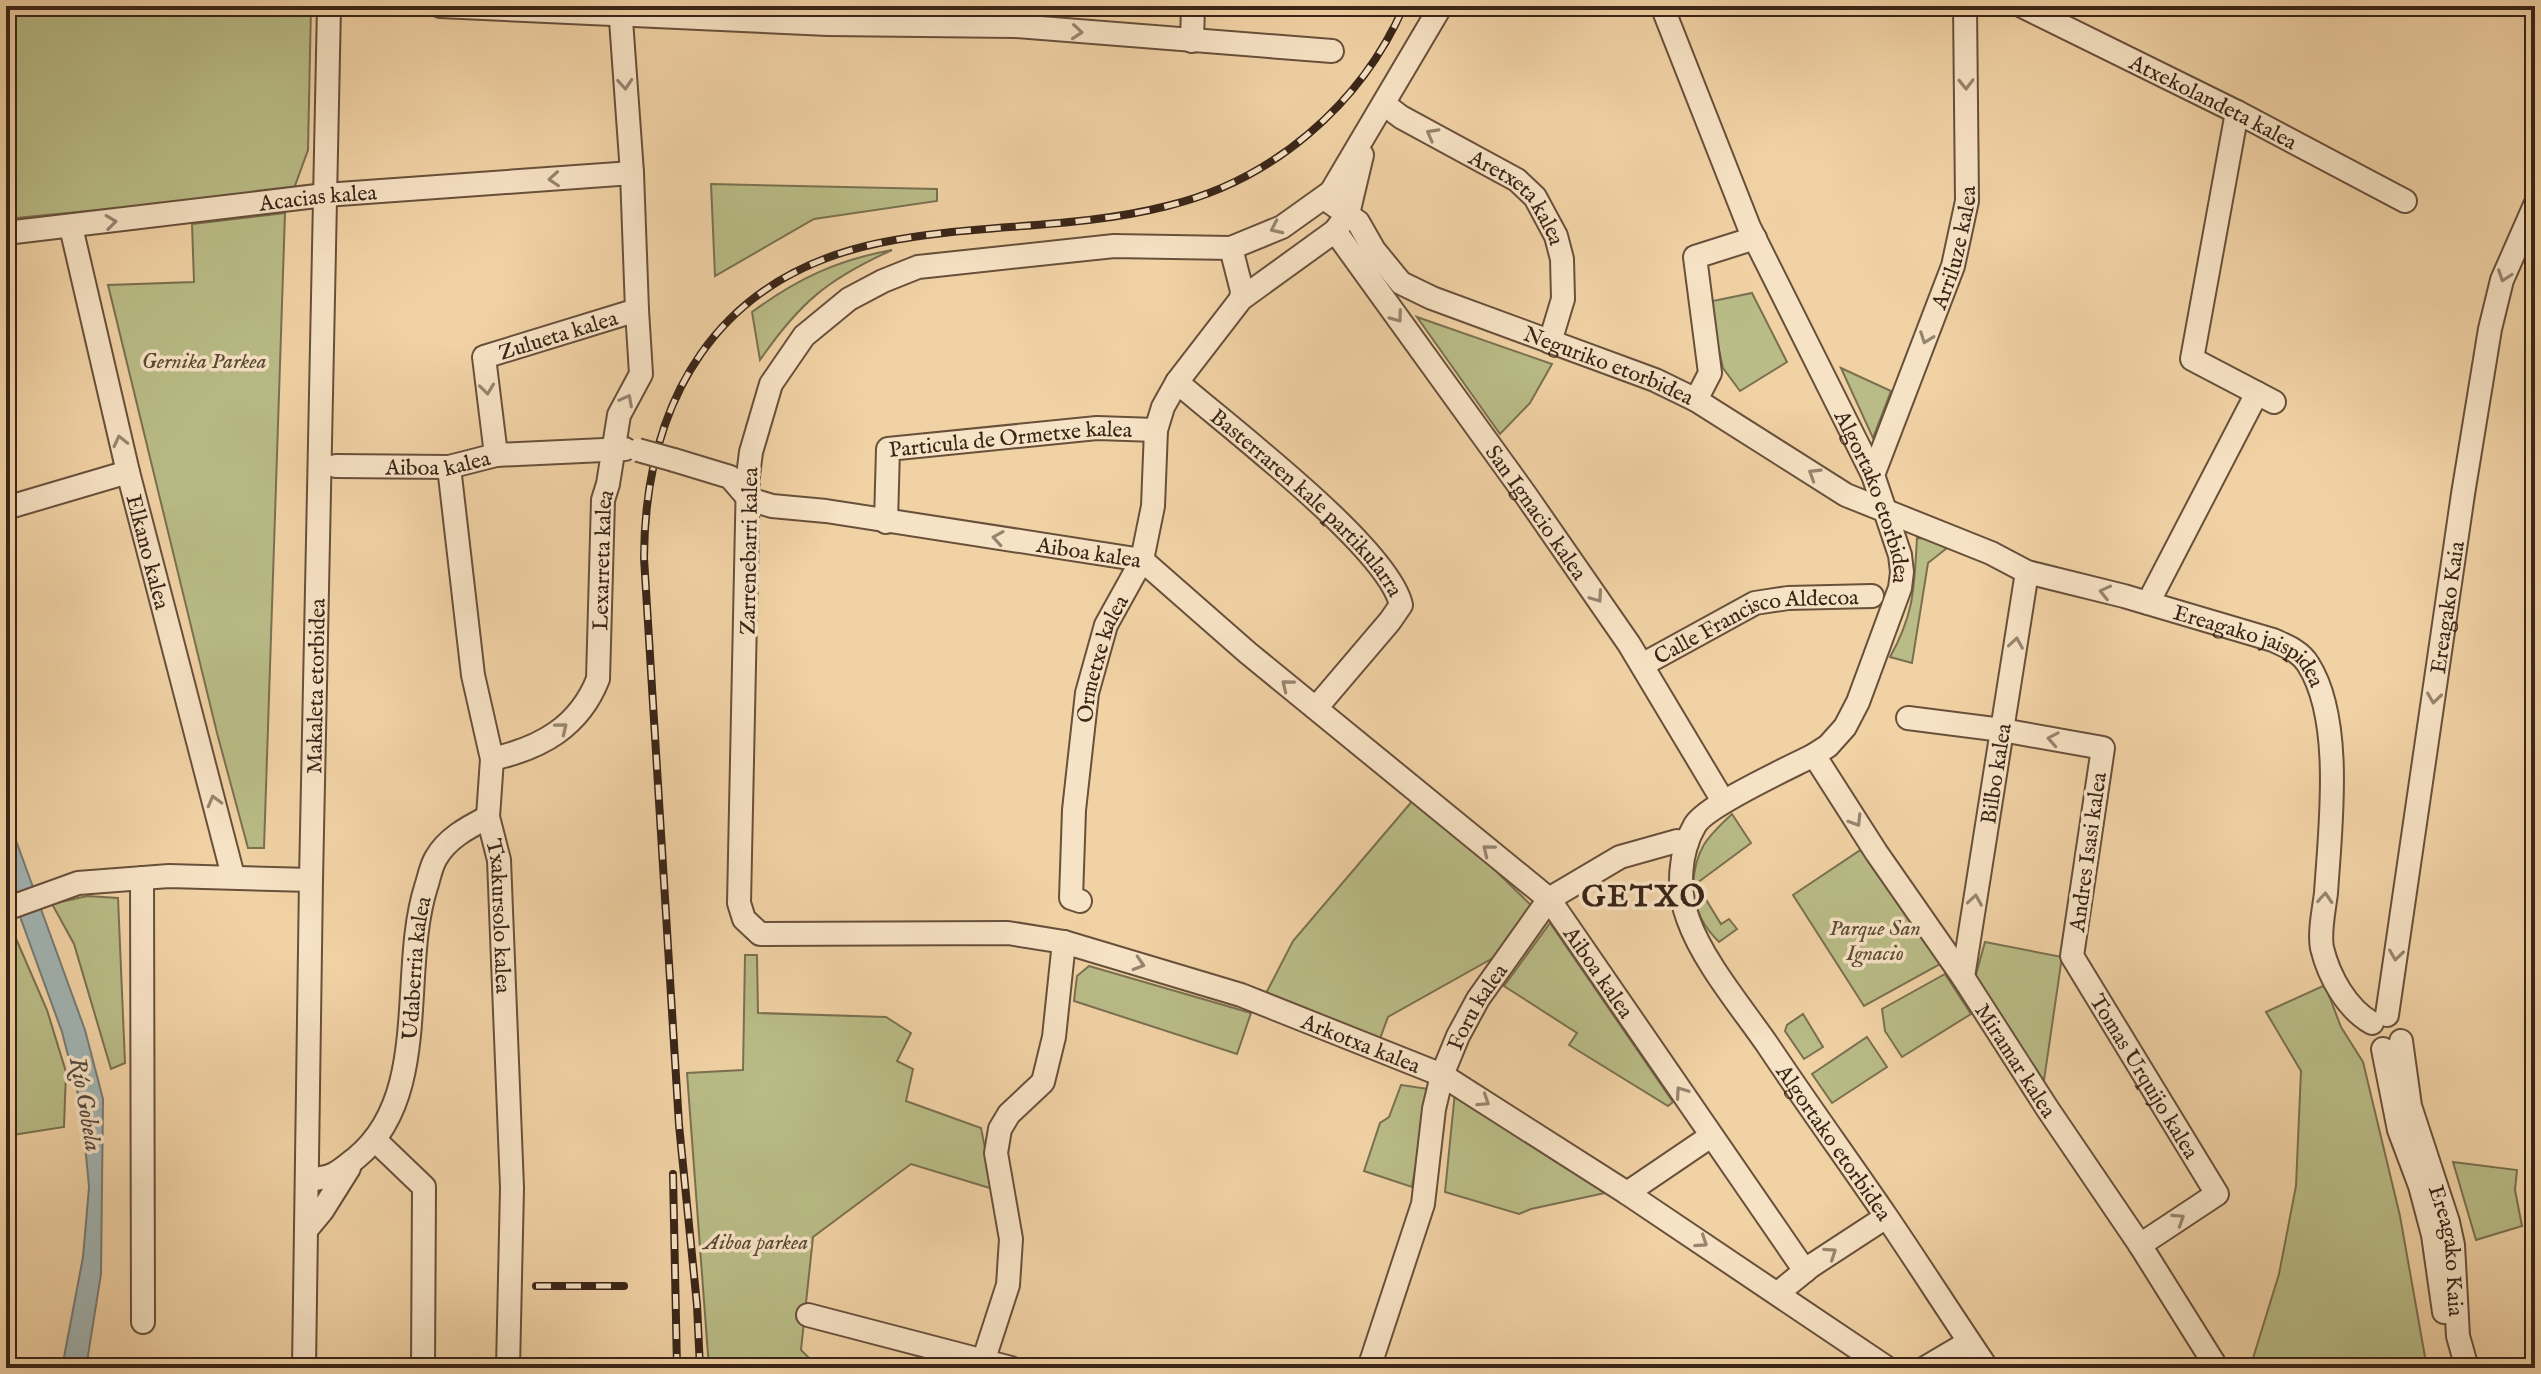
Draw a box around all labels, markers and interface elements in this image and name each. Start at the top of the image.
one-way arrow [1071,23,1084,40]
street label: Atxekolandeta kalea [2123,49,2302,157]
one-way arrow [616,78,633,91]
one-way arrow [1957,78,1975,91]
one-way arrow [1427,128,1441,144]
street label: Aretxeta kalea [1462,144,1570,249]
one-way arrow [547,170,560,187]
street label: Acacias kalea [257,179,378,219]
street label: Arriluze kalea [1925,186,1983,315]
one-way arrow [105,214,118,231]
one-way arrow [1269,219,1284,235]
one-way arrow [2497,269,2514,283]
street label: Zulueta kalea [496,305,622,368]
one-way arrow [1387,309,1402,323]
street label: Neguriko etorbidea [1519,321,1698,413]
one-way arrow [1919,330,1936,344]
park label: Gernika Parkea [142,348,267,376]
one-way arrow [478,382,495,396]
one-way arrow [617,394,632,409]
street label: Basterraren kale partikularra [1204,404,1408,602]
street label: Algortako etorbidea [1827,405,1914,586]
street label: Particula de Ormetxe kalea [887,416,1133,465]
one-way arrow [112,434,129,448]
street label: San Ignacio kalea [1478,440,1593,586]
street label: Aiboa kalea [384,445,494,484]
street label: Zarrenebarri kalea [735,466,765,635]
one-way arrow [1808,469,1822,484]
street label: Lexarreta kalea [587,486,622,631]
street label: Elkano kalea [118,492,175,613]
one-way arrow [991,530,1005,547]
street label: Aiboa kalea [1033,532,1143,576]
street label: Ereagako Kaia [2425,539,2472,676]
street label: Calle Francisco Aldecoa [1649,584,1859,672]
one-way arrow [2098,584,2112,601]
one-way arrow [1587,589,1602,603]
street label: Ormetxe kalea [1072,590,1136,724]
street label: Makaleta etorbidea [301,598,333,774]
street label: Ereagako jaispidea [2170,599,2330,692]
one-way arrow [2007,636,2024,650]
one-way arrow [1282,680,1297,694]
one-way arrow [2426,691,2443,705]
street label: Bilbo kalea [1975,721,2019,826]
one-way arrow [553,723,567,738]
one-way arrow [2046,731,2059,748]
street label: Andres Isasi kalea [2064,770,2114,935]
one-way arrow [206,794,223,808]
one-way arrow [1846,812,1861,827]
street label: Txakursolo kalea [478,836,516,995]
one-way arrow [1483,845,1498,859]
district label: GETXO [1581,879,1707,917]
one-way arrow [2316,891,2333,904]
street label: Udaberria kalea [397,893,439,1041]
one-way arrow [1966,893,1983,907]
park label: Parque San Ignacio [1829,915,1921,968]
street label: Aiboa kalea [1556,921,1639,1025]
one-way arrow [2388,949,2405,962]
one-way arrow [1132,955,1145,971]
street label: Foru kalea [1442,958,1515,1055]
street label: Tomas Urquijo kalea [2082,989,2204,1165]
street label: Miramar kalea [1968,999,2062,1124]
street label: Arkotxa kalea [1296,1008,1425,1081]
water label: Río Gobela [61,1055,108,1154]
street label: Algortako etorbidea [1768,1059,1898,1227]
one-way arrow [1676,1086,1691,1100]
one-way arrow [1475,1092,1489,1107]
street label: Ereagako Kaia [2421,1182,2469,1318]
one-way arrow [2170,1214,2184,1229]
park label: Aiboa parkea [702,1229,808,1257]
one-way arrow [1693,1233,1708,1248]
one-way arrow [1822,1248,1836,1263]

